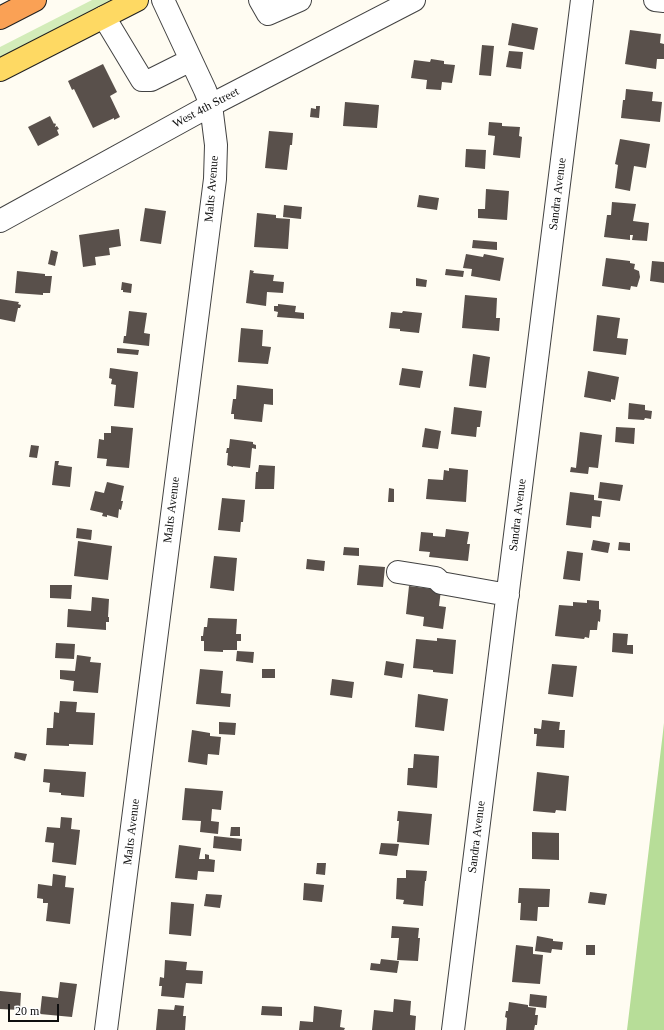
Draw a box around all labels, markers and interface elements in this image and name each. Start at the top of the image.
street label: West 4th Street [170,85,242,131]
street label: Malts Avenue [202,155,222,223]
street label: Sandra Avenue [546,157,570,231]
street label: Malts Avenue [161,476,183,544]
street label: Sandra Avenue [506,478,530,552]
street label: Malts Avenue [121,798,143,866]
street label: Sandra Avenue [465,800,489,874]
scale bar [10,996,61,1022]
text: 20 m [15,1004,39,1018]

